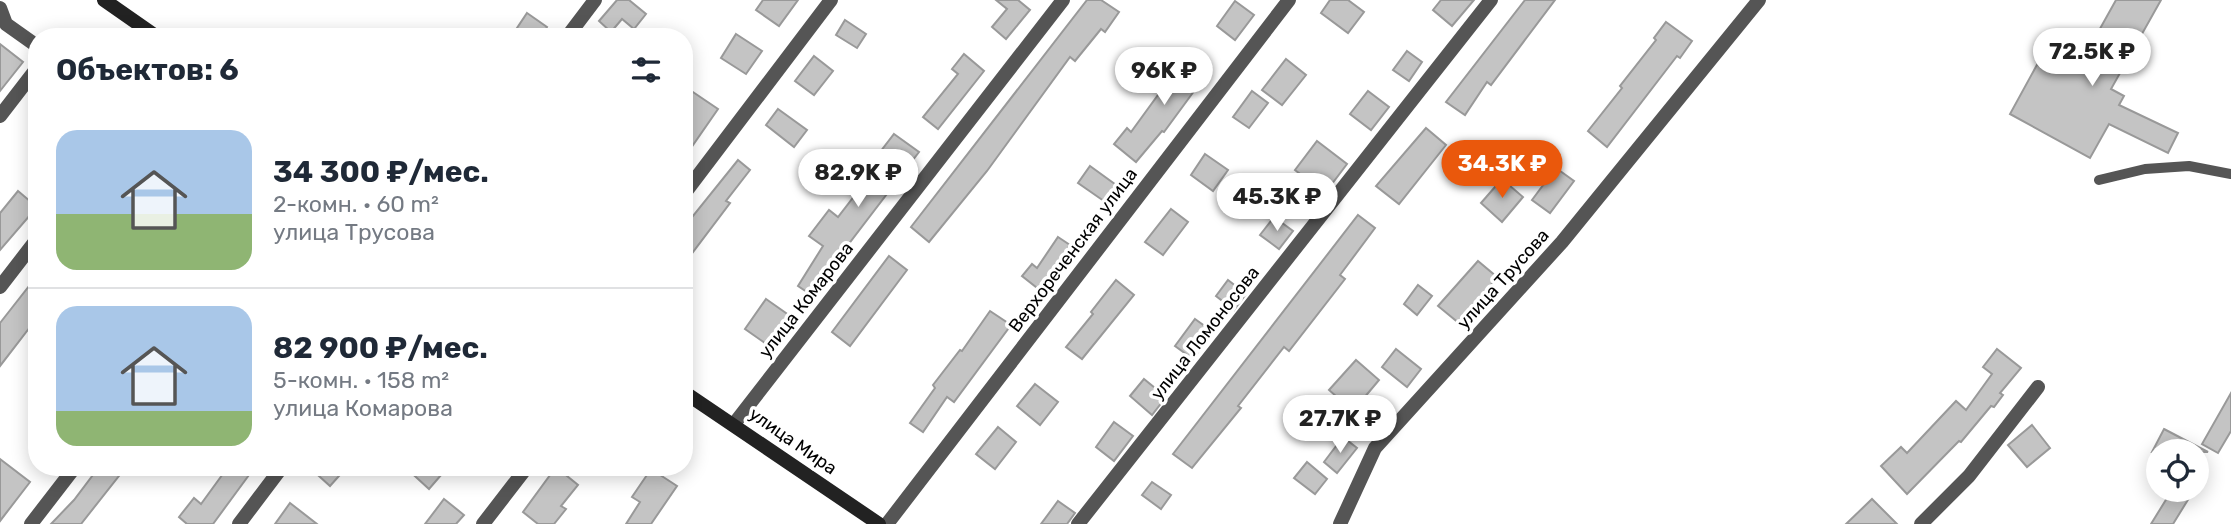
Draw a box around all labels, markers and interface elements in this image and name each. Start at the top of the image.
pin: 72.5K ₽ [2027,28,2157,88]
text: 72.5K ₽ [2049,37,2135,65]
pin: 96K ₽ [1115,48,1213,107]
icon: filters [627,51,665,89]
text: Объектов: 6 [56,52,239,88]
text: 96K ₽ [1131,56,1197,84]
pin: 34.3K ₽ [1437,140,1567,200]
text: 34.3K ₽ [1457,149,1547,177]
pin: 82.9K ₽ [793,150,923,209]
text: 34 300 ₽/мес. [273,154,489,190]
icon: home [112,158,196,242]
text: 82.9K ₽ [814,158,902,186]
street label: Верхореченская улица [1004,163,1142,337]
pin: 45.3K ₽ [1212,174,1342,233]
text: 45.3K ₽ [1233,182,1321,210]
text: 2-комн. · 60 m² [273,190,439,218]
text: улица Трусова [273,218,435,246]
street label: улица Трусова [1452,225,1554,333]
street label: улица Комарова [754,238,858,362]
street label: улица Ломоносова [1146,262,1264,404]
text: 82 900 ₽/мес. [273,330,488,366]
icon: home [112,334,196,418]
text: 5-комн. · 158 m² [273,366,449,394]
text: улица Комарова [273,394,453,422]
pin: 27.7K ₽ [1275,396,1405,455]
street label: улица Мира [745,403,841,479]
text: 27.7K ₽ [1299,404,1381,432]
map controls [2146,439,2209,502]
button: locate [2146,439,2209,502]

